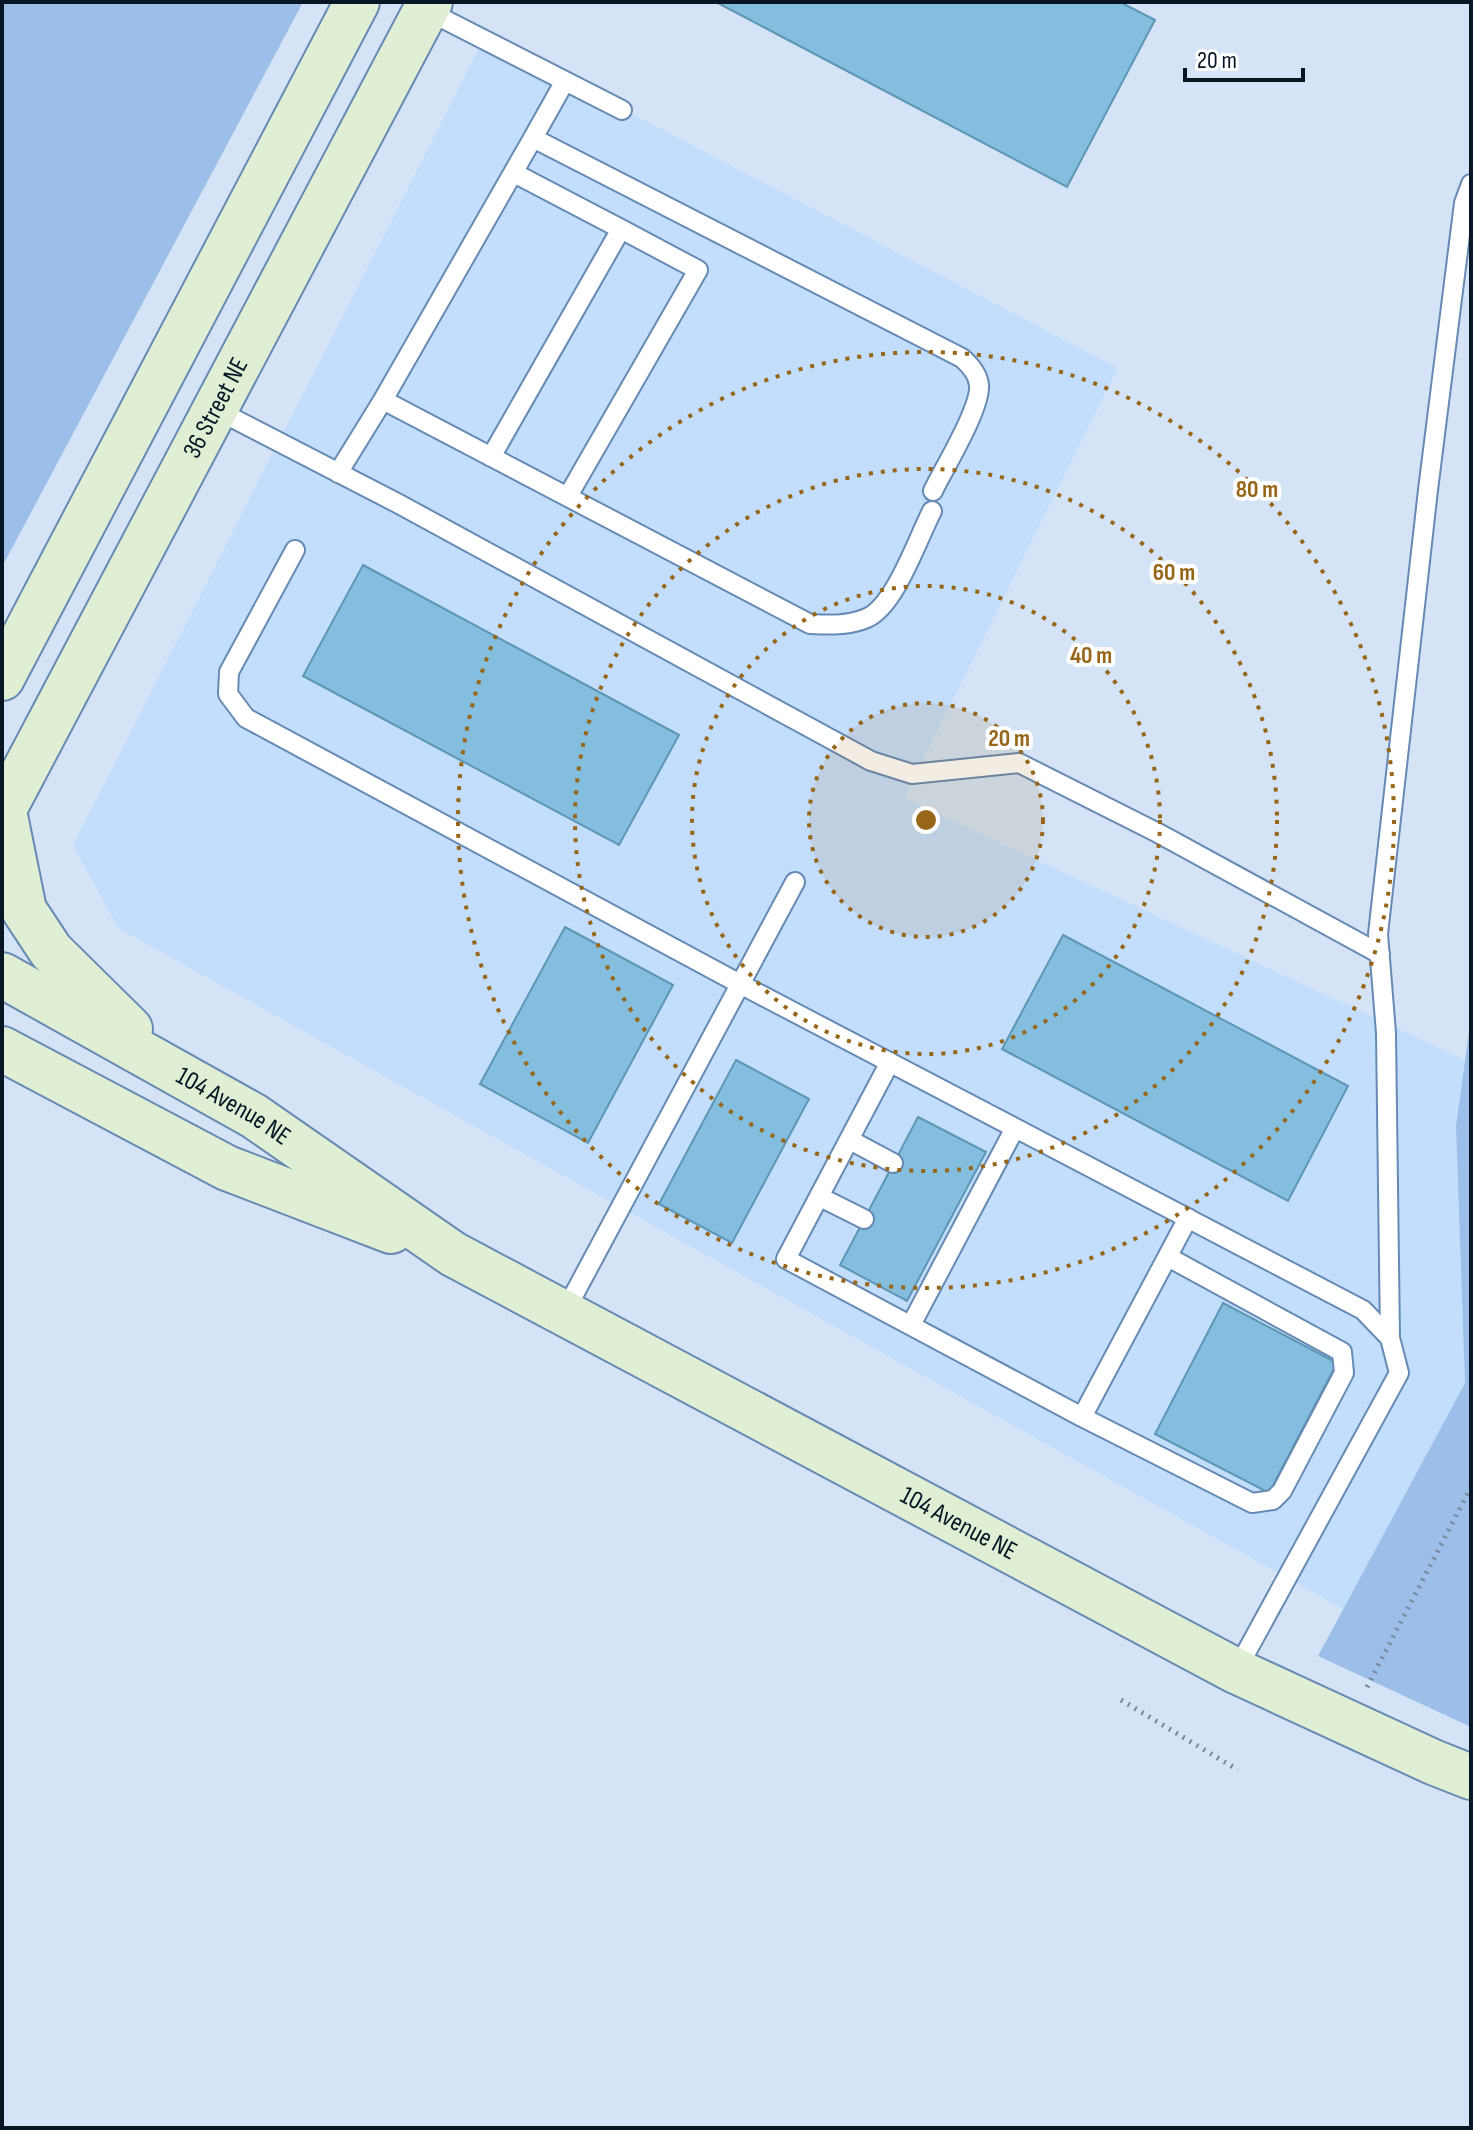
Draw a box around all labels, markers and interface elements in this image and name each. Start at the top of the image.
scale bar [1185,32,1303,82]
text: 20 m [1197,46,1237,75]
street label: 36 Street NE [177,352,255,464]
text: 80 m [1236,475,1278,504]
text: 60 m [1153,558,1195,587]
text: 40 m [1070,641,1112,670]
text: 20 m [988,724,1030,753]
centre of rings [912,806,940,834]
street label: 104 Avenue NE [171,1060,296,1152]
street label: 104 Avenue NE [895,1480,1022,1567]

